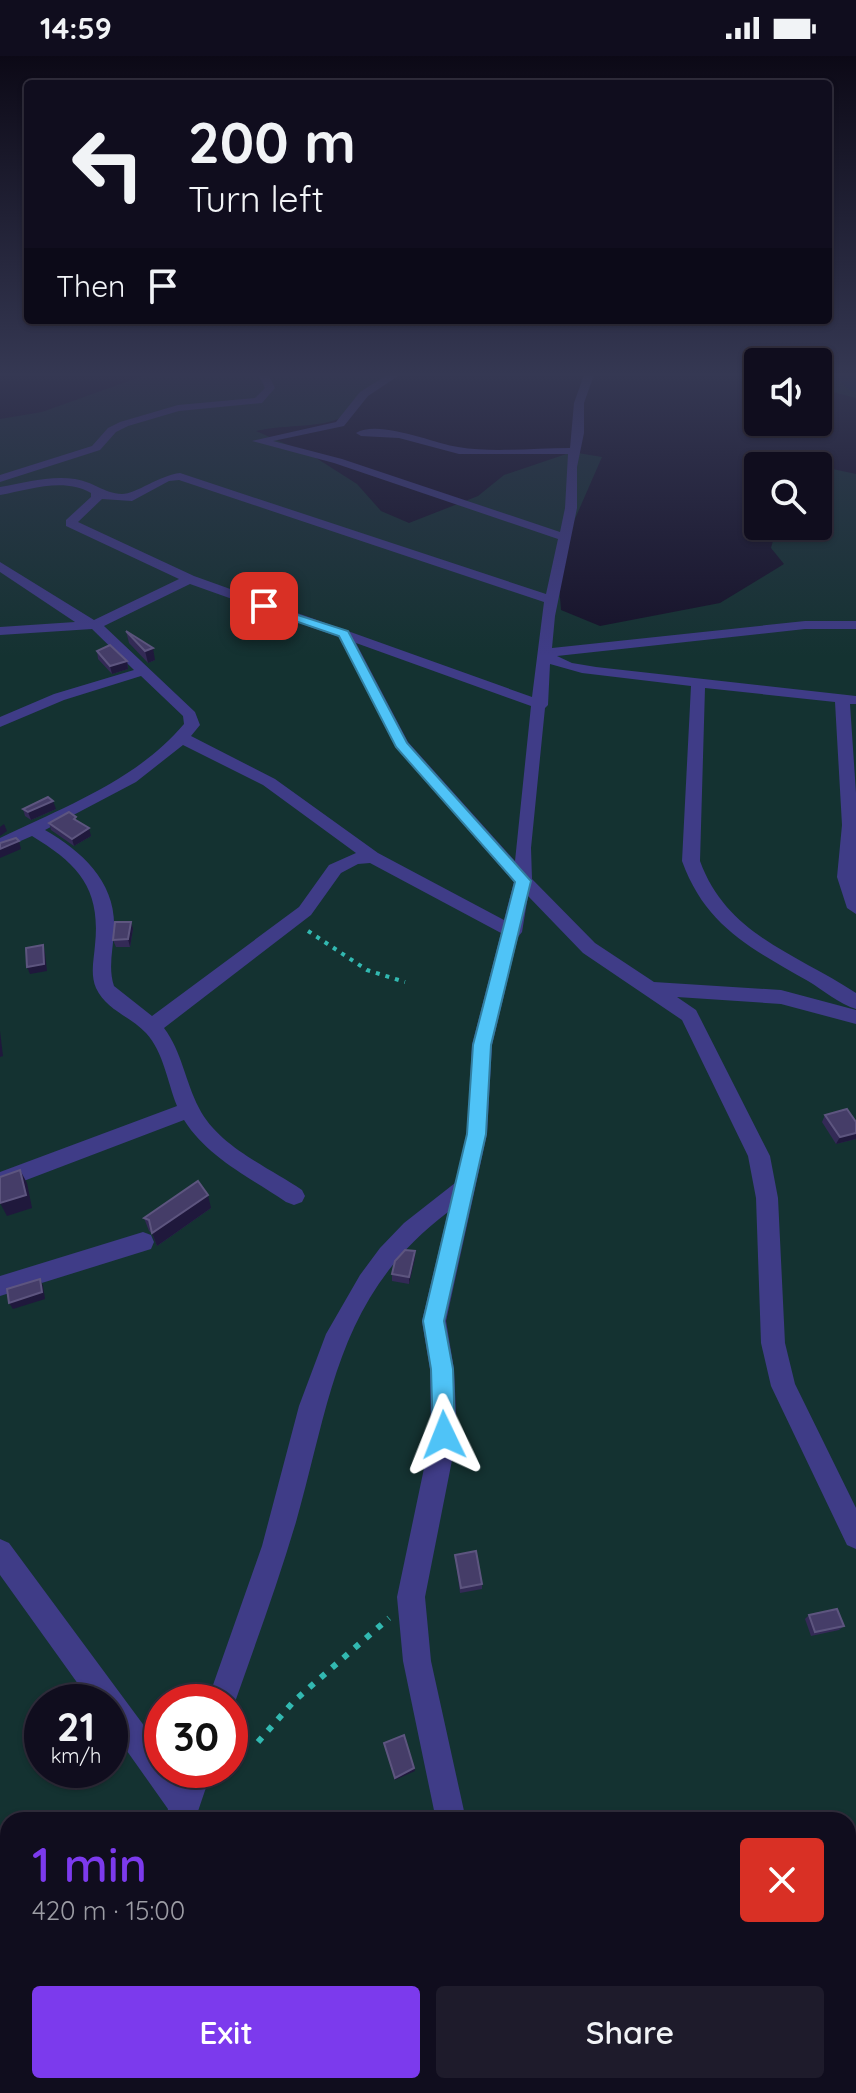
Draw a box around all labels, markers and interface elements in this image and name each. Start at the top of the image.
text: 14:59 [40,9,112,47]
text: 200 m [188,107,356,177]
icon: left [56,112,160,216]
text: Turn left [188,176,324,221]
icon: arrive [141,264,185,308]
text: Then [56,267,125,305]
map controls [744,348,832,540]
button: sound [744,348,832,436]
button: search [744,452,832,540]
pin [230,572,298,640]
icon: arrive [242,584,286,628]
position arrow [402,1393,486,1477]
speed limit sign: 30 [144,1684,248,1788]
text: 21 [57,1701,95,1751]
text: km/h [51,1743,101,1768]
text: 1 min [32,1834,147,1894]
button: close [740,1838,824,1922]
text: 420 m · 15:00 [32,1894,185,1927]
button: Exit [32,1986,420,2078]
button: Share [436,1986,824,2078]

